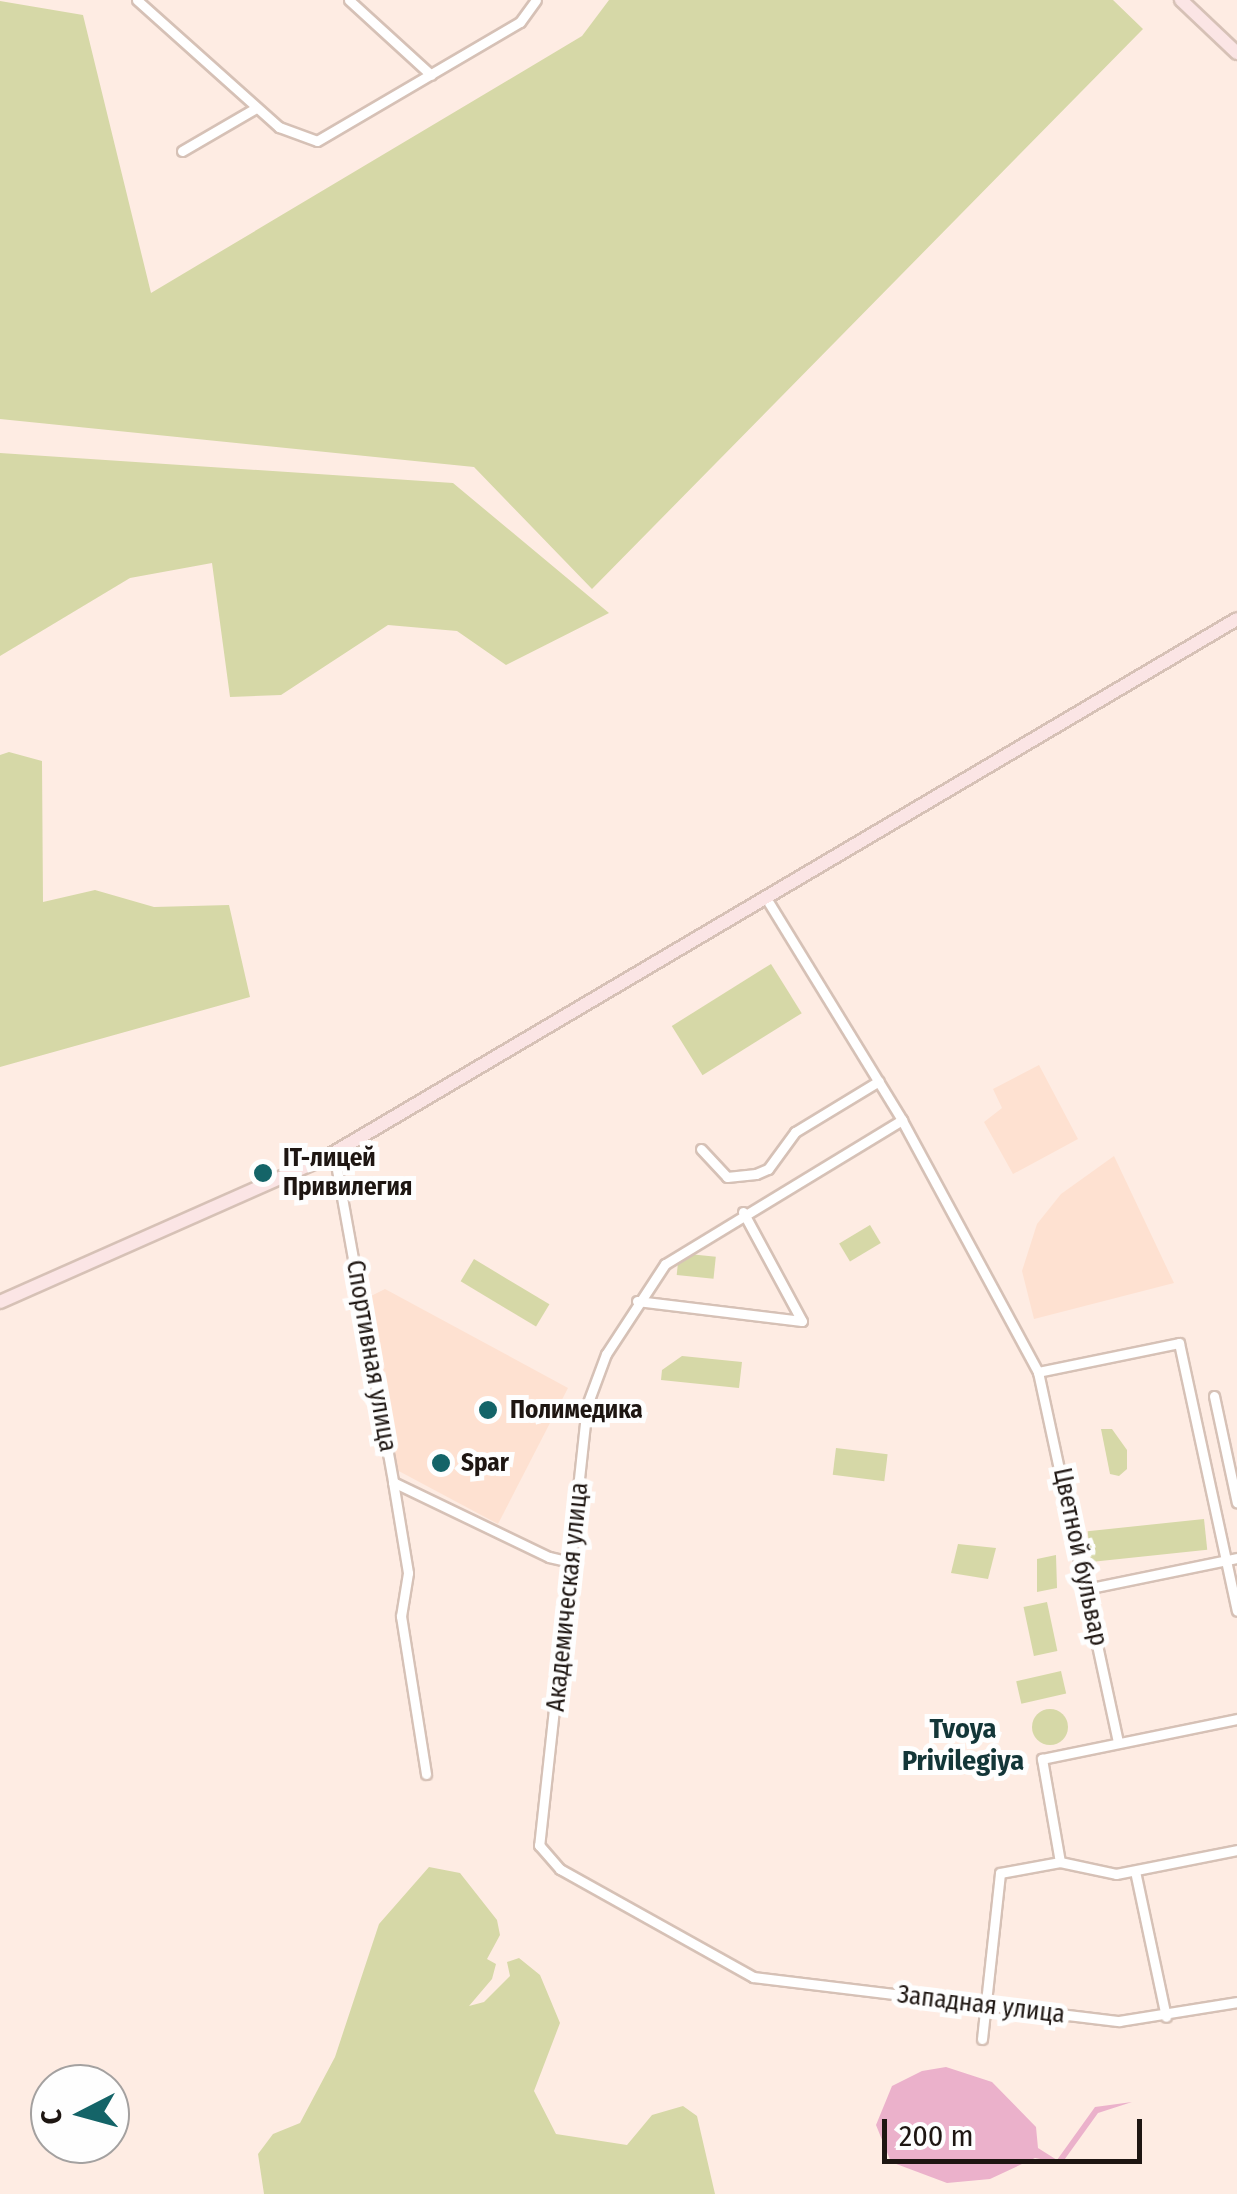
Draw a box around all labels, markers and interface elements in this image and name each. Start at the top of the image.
place label: IT-лицей Привилегия [283,1144,412,1203]
marker: IT-лицей Привилегия [252,1162,274,1184]
street label: Спортивная улица [339,1258,403,1454]
place label: Полимедика [510,1395,643,1425]
marker: Полимедика [475,1397,501,1423]
place label: Spar [461,1448,509,1478]
marker: Spar [430,1452,452,1474]
street label: Цветной бульвар [1046,1465,1114,1649]
street label: Академическая улица [541,1481,595,1713]
district label: Tvoya Privilegiya [902,1712,1024,1778]
street label: Западная улица [895,1980,1067,2030]
north arrow [30,2064,130,2164]
scale bar [887,2099,1147,2161]
text: С [34,2108,69,2126]
text: 200 m [899,2118,974,2154]

